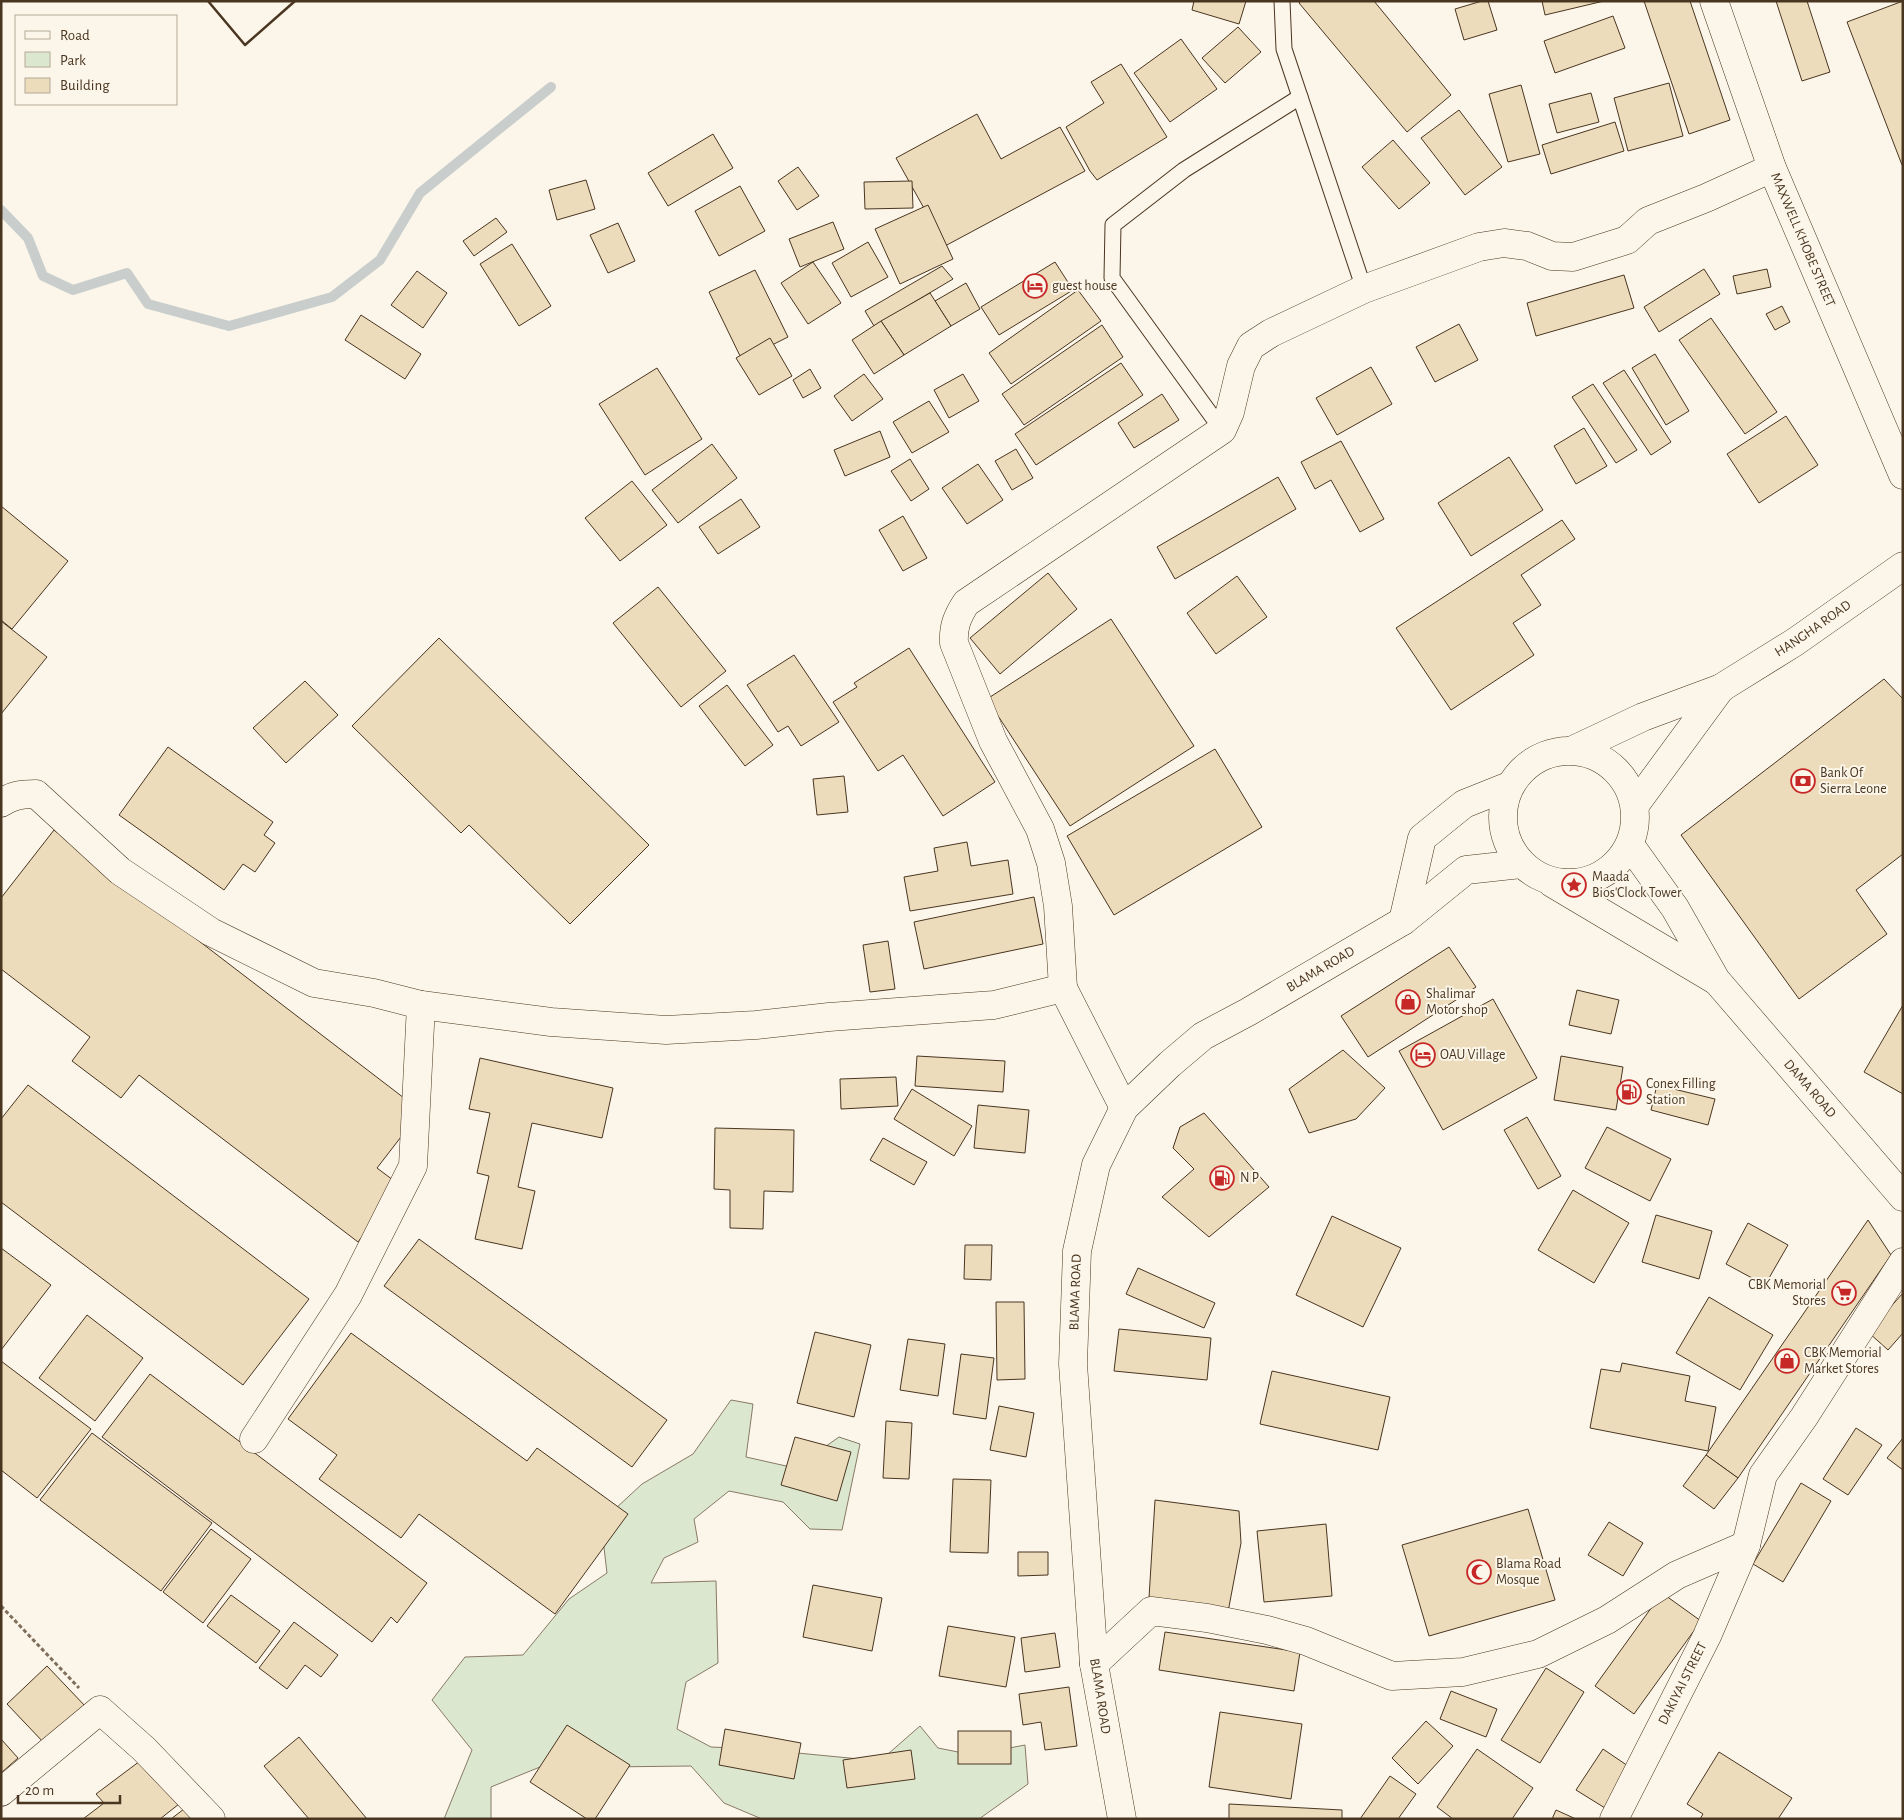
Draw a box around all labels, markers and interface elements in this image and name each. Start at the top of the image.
legend [15,15,178,105]
text: Road [60,28,90,43]
text: Park [60,53,86,68]
text: Building [60,78,110,93]
street label: MAXWELL KHOBE STREET [1768,171,1838,309]
hotel icon: guest house [1022,273,1048,299]
place label: guest house [1052,279,1117,293]
street label: HANGHA ROAD [1772,598,1854,660]
place label: Bank Of Sierra Leone [1820,766,1887,796]
bank icon: Bank Of Sierra Leone [1790,768,1816,794]
place label: Maada Bios'Clock Tower [1592,870,1682,900]
place icon: Maada Bios'Clock Tower [1561,872,1587,898]
street label: BLAMA ROAD [1284,944,1357,995]
place label: Shalimar Motor shop [1426,987,1488,1017]
shop icon: Shalimar Motor shop [1395,989,1421,1015]
hotel icon: OAU Village [1410,1042,1436,1068]
place label: OAU Village [1440,1048,1506,1062]
street label: DAMA ROAD [1781,1057,1839,1121]
place label: Conex Filling Station [1646,1077,1716,1107]
fuel station icon: Conex Filling Station [1616,1079,1642,1105]
fuel station icon: N P [1209,1165,1235,1191]
place label: N P [1240,1171,1259,1185]
street label: BLAMA ROAD [1067,1254,1084,1331]
place label: CBK Memorial Stores [1748,1278,1826,1308]
supermarket icon: CBK Memorial Stores [1831,1280,1857,1306]
place label: CBK Memorial Market Stores [1804,1346,1882,1376]
shop icon: CBK Memorial Market Stores [1774,1348,1800,1374]
place label: Blama Road Mosque [1496,1557,1561,1587]
mosque icon: Blama Road Mosque [1466,1559,1492,1585]
street label: DAKIYAI STREET [1656,1640,1710,1727]
street label: BLAMA ROAD [1087,1657,1113,1735]
scale bar [18,1772,120,1804]
text: 20 m [25,1783,54,1798]

